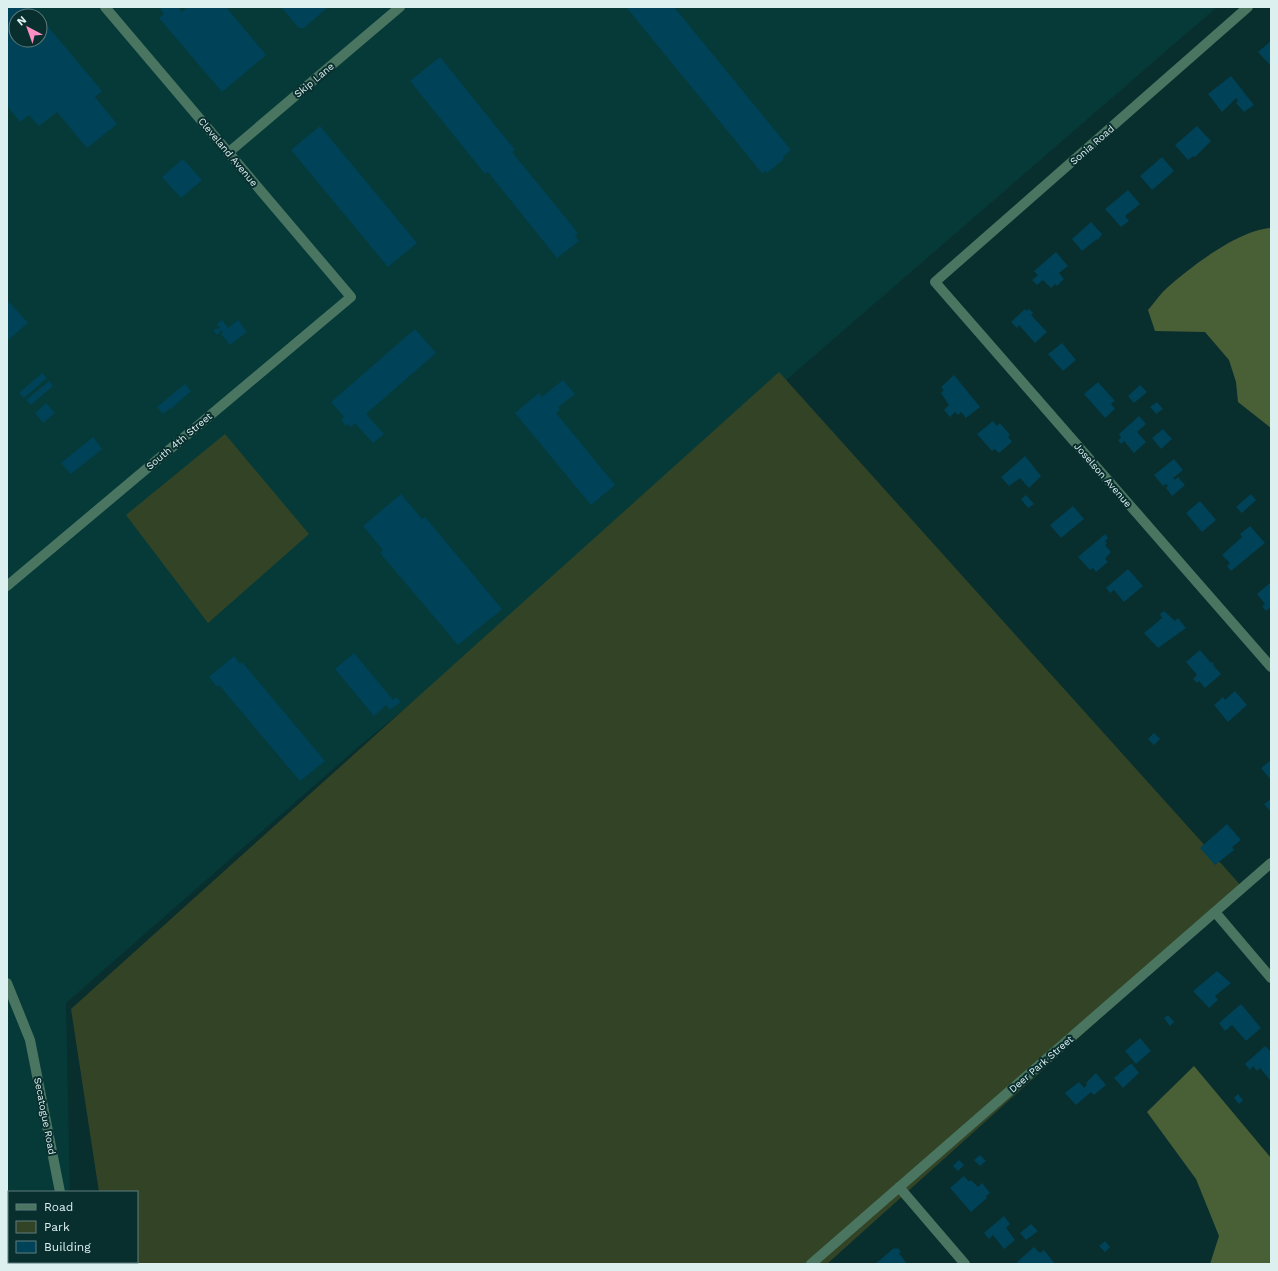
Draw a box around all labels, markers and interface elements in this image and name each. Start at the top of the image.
north arrow [8,8,48,48]
text: N [14,13,29,28]
street label: Skip Lane [292,60,336,100]
street label: Cleveland Avenue [196,115,260,189]
street label: Sonia Road [1068,123,1116,167]
street label: South 4th Street [144,410,215,472]
street label: Joselson Avenue [1072,441,1134,510]
street label: Deer Park Street [1007,1033,1076,1095]
street label: Secatogue Road [32,1076,58,1156]
legend [8,1191,138,1263]
text: Road [44,1200,73,1214]
text: Park [44,1220,70,1234]
text: Building [44,1240,91,1254]

